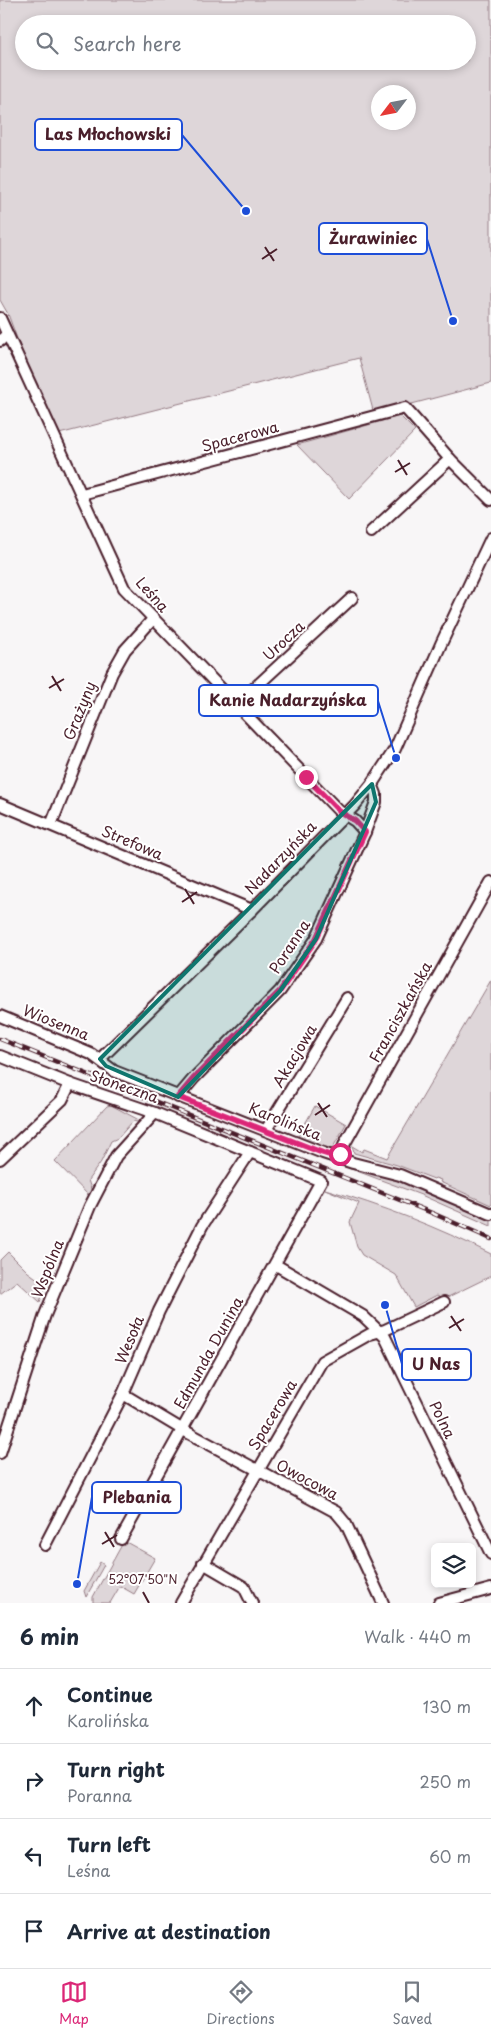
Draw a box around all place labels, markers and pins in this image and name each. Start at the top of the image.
callout: Las Młochowski [35,119,182,150]
callout: Żurawiniec [319,223,427,254]
callout: Kanie Nadarzyńska [199,685,378,716]
callout: U Nas [402,1349,471,1380]
callout: Plebania [92,1482,181,1513]

